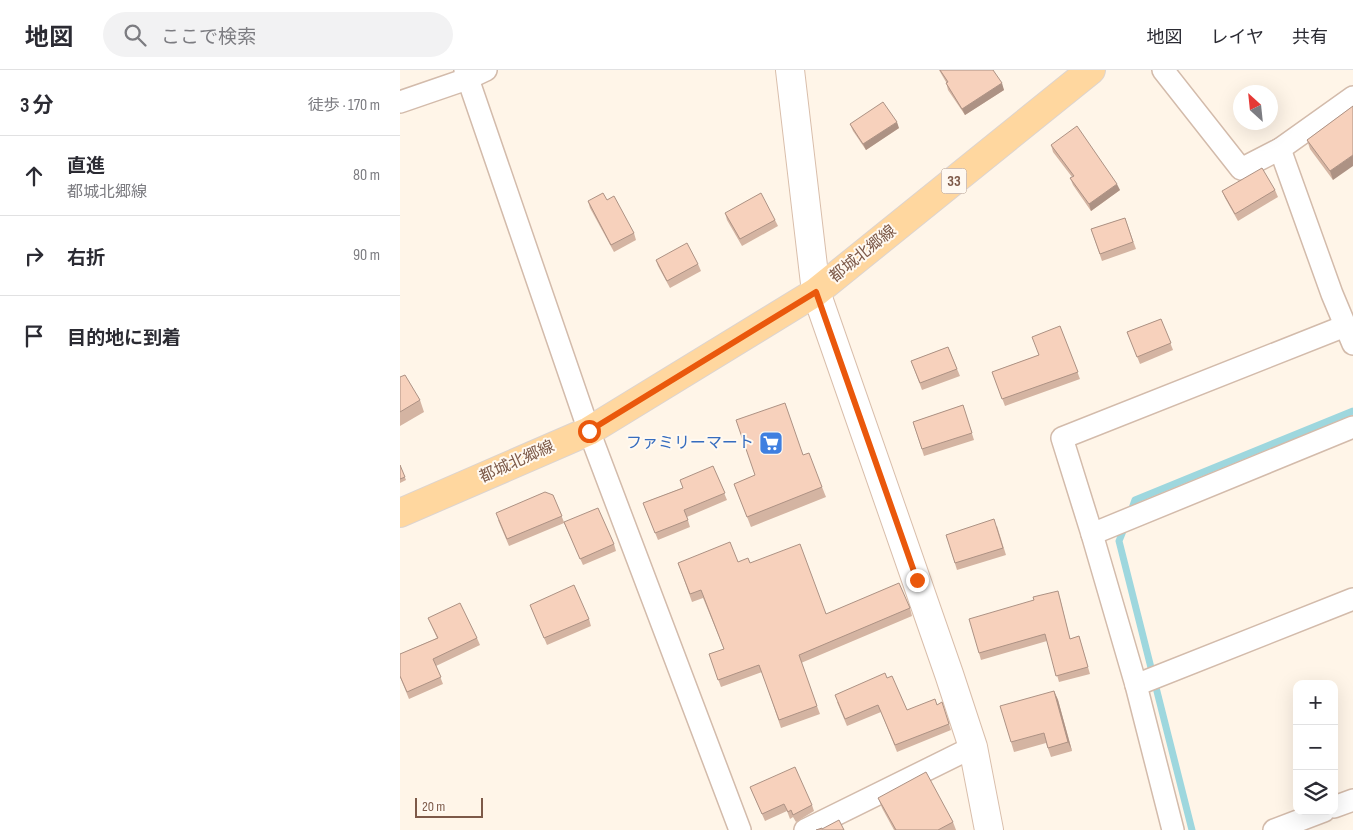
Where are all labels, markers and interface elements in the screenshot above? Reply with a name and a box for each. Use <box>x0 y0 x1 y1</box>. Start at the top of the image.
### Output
search box <box>103 12 453 57</box>
icon: search <box>121 21 149 49</box>
text: 地図 <box>25 23 73 52</box>
text: ここで検索 <box>161 26 256 49</box>
text: 地図 <box>1147 27 1183 48</box>
text: レイヤ <box>1211 27 1264 48</box>
text: 共有 <box>1292 27 1328 48</box>
north arrow <box>1233 85 1278 130</box>
text: 3 分 <box>20 93 54 118</box>
text: 徒歩 · 170 m <box>308 96 380 115</box>
text: 直進 <box>67 155 105 178</box>
icon: ahead <box>20 162 48 190</box>
text: 80 m <box>353 166 380 185</box>
road number: 33 <box>942 168 966 194</box>
text: 都城北郷線 <box>67 183 147 202</box>
street label: 都城北郷線 <box>826 221 900 287</box>
icon: right <box>20 242 48 270</box>
text: 90 m <box>353 246 380 265</box>
text: 右折 <box>67 247 105 270</box>
icon: arrive <box>20 322 48 350</box>
text: 目的地に到着 <box>67 327 181 350</box>
route start <box>578 420 601 443</box>
supermarket icon: ファミリーマート <box>758 430 784 456</box>
place label: ファミリーマート <box>626 434 754 453</box>
street label: 都城北郷線 <box>477 437 557 487</box>
route end <box>906 569 929 592</box>
map controls <box>1293 680 1338 815</box>
button: + <box>1293 680 1338 725</box>
button: − <box>1293 725 1338 770</box>
button: layers <box>1293 770 1338 815</box>
scale bar <box>415 795 482 818</box>
text: 20 m <box>422 798 445 815</box>

